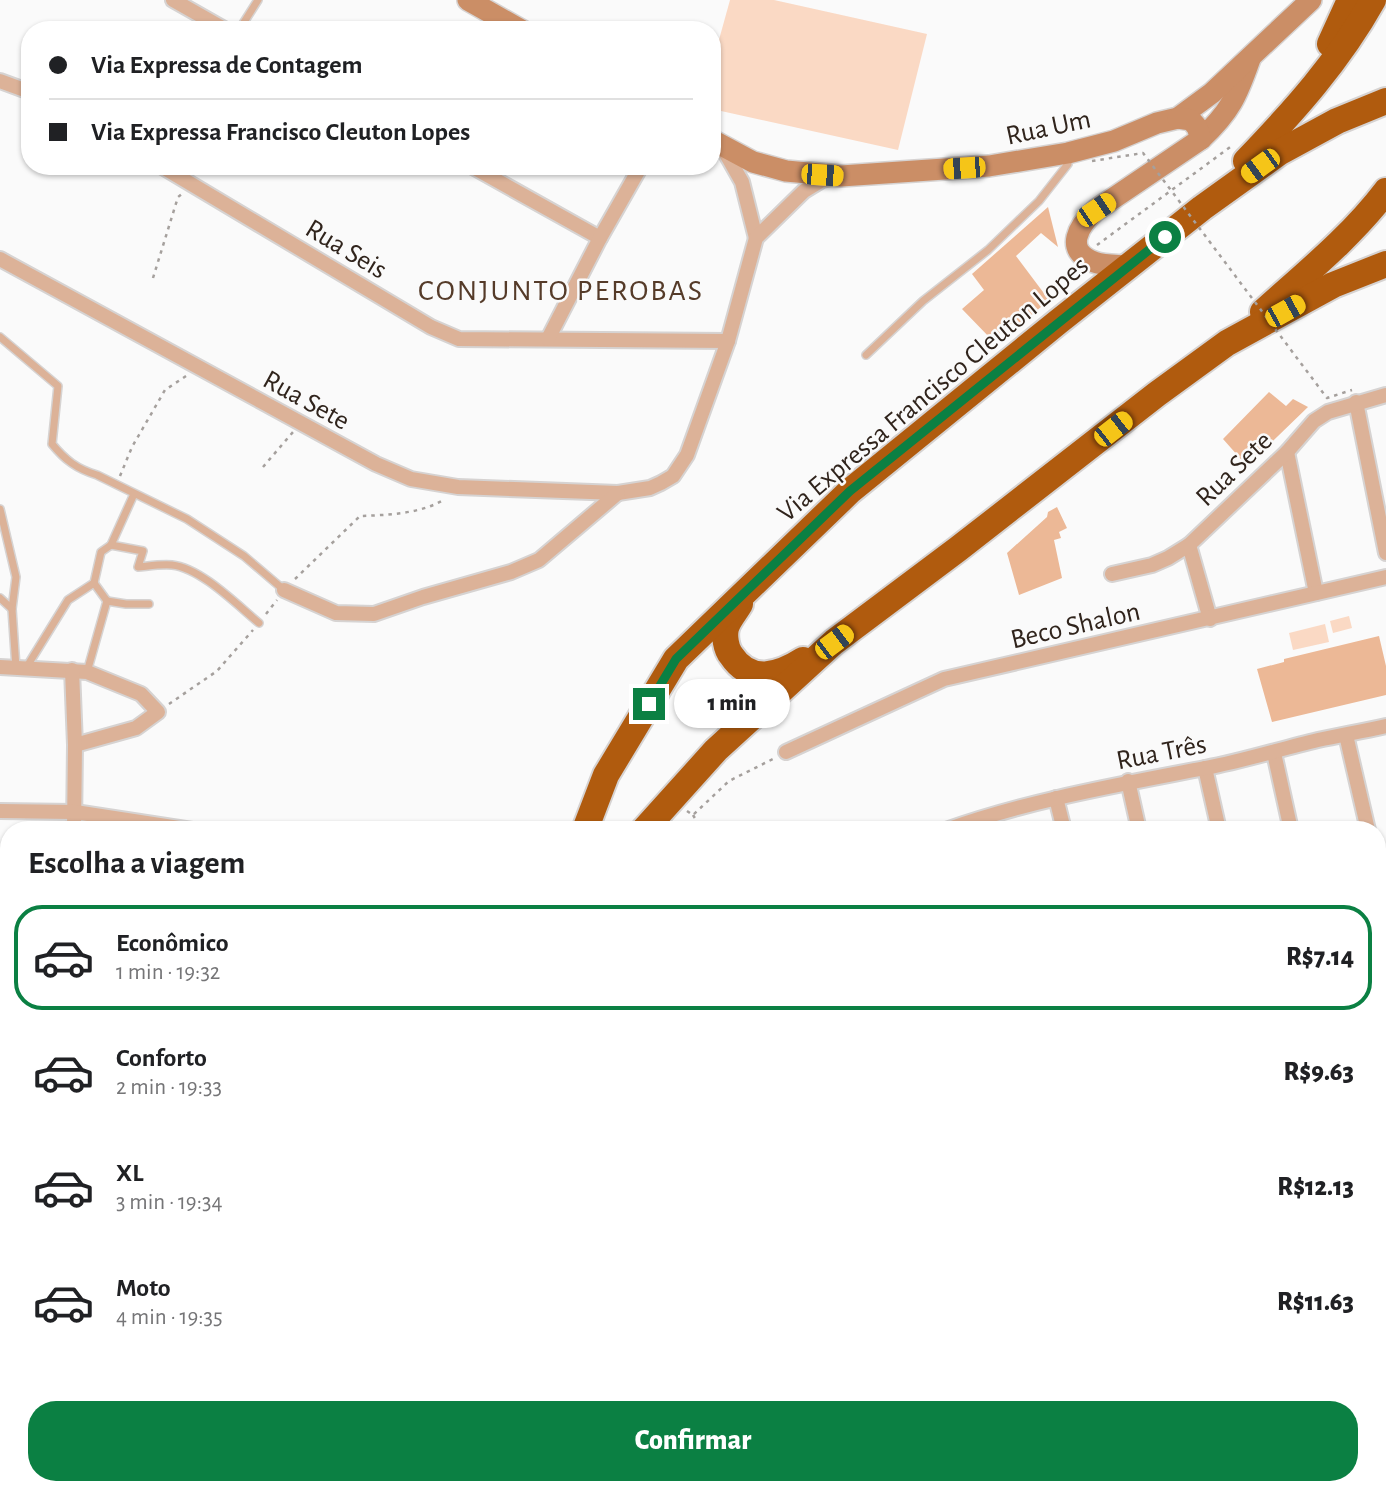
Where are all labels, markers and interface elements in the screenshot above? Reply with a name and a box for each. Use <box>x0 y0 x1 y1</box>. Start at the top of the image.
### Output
text: Via Expressa de Contagem <box>91 52 363 78</box>
street label: Rua Um <box>1003 105 1093 151</box>
text: Via Expressa Francisco Cleuton Lopes <box>91 119 470 145</box>
car <box>1237 145 1284 187</box>
car <box>943 156 986 180</box>
car <box>801 163 844 187</box>
car <box>1073 190 1120 230</box>
street label: Rua Seis <box>300 215 392 285</box>
route start <box>1149 221 1181 253</box>
street label: Via Expressa Francisco Cleuton Lopes <box>772 251 1094 528</box>
district label: CONJUNTO PEROBAS <box>418 276 704 306</box>
car <box>1262 292 1309 330</box>
street label: Rua Sete <box>258 366 354 436</box>
car <box>1090 408 1137 450</box>
street label: Rua Sete <box>1191 427 1278 512</box>
street label: Beco Shalon <box>1008 597 1143 654</box>
car <box>811 621 858 663</box>
callout: 1 min <box>674 680 789 728</box>
route end <box>633 688 665 720</box>
text: 1 min <box>708 692 756 715</box>
street label: Rua Três <box>1114 731 1209 775</box>
text: Escolha a viagem <box>28 847 245 879</box>
icon: car <box>32 926 95 989</box>
text: Econômico <box>116 930 229 956</box>
text: R$7.14 <box>1286 944 1354 970</box>
text: 1 min · 19:32 <box>116 961 220 984</box>
icon: car <box>32 1041 95 1104</box>
text: Conforto <box>116 1045 207 1071</box>
text: R$9.63 <box>1284 1059 1354 1085</box>
text: 2 min · 19:33 <box>116 1076 222 1099</box>
icon: car <box>32 1156 95 1219</box>
text: XL <box>116 1160 143 1186</box>
text: R$12.13 <box>1277 1174 1354 1200</box>
text: 3 min · 19:34 <box>116 1191 223 1214</box>
icon: car <box>32 1271 95 1334</box>
text: Moto <box>116 1275 171 1301</box>
text: R$11.63 <box>1277 1289 1354 1315</box>
text: 4 min · 19:35 <box>116 1306 223 1329</box>
button: Confirmar <box>28 1401 1358 1481</box>

